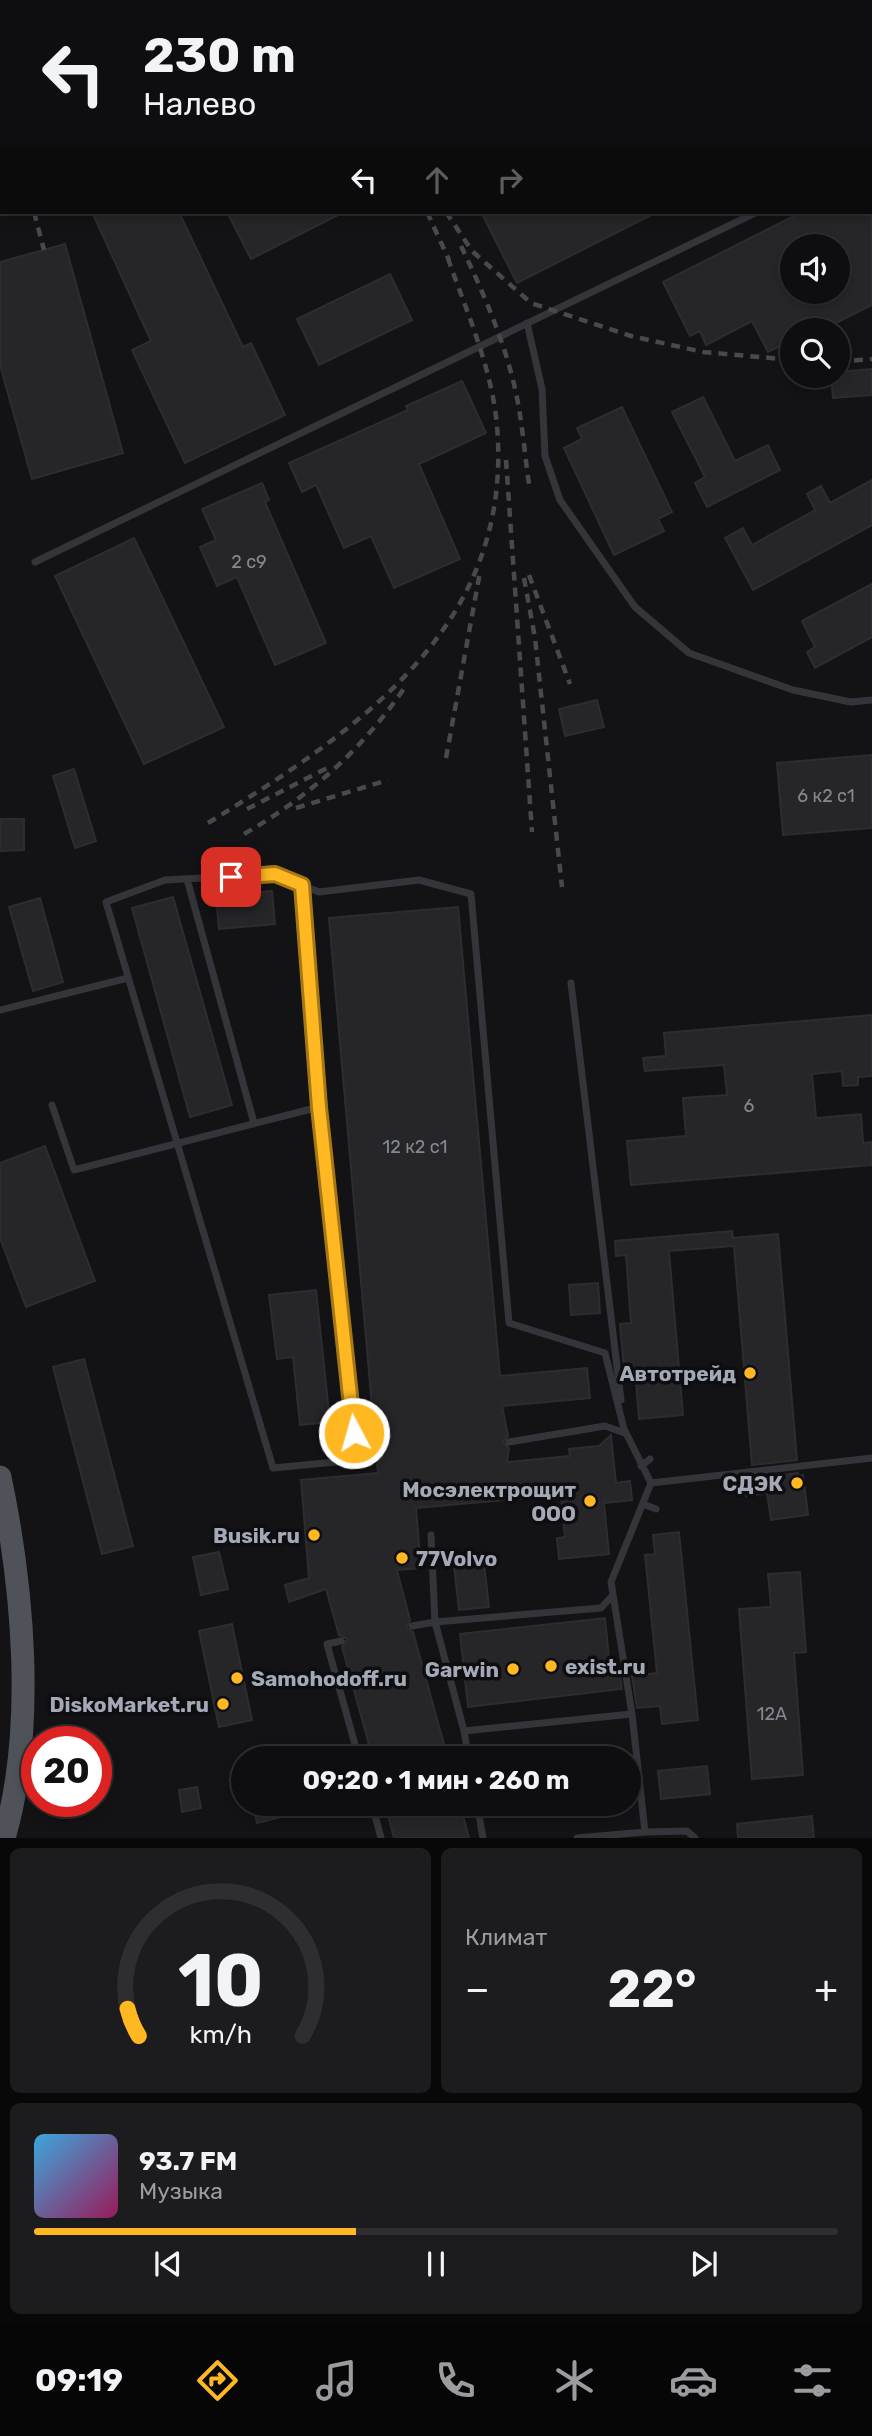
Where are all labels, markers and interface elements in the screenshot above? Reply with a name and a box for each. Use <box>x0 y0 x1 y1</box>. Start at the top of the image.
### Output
text: 230 m <box>143 26 296 84</box>
icon: left <box>28 28 119 119</box>
text: Налево <box>143 85 256 123</box>
icon: left <box>345 161 383 199</box>
icon: ahead <box>418 161 456 199</box>
icon: right <box>491 161 529 199</box>
map controls <box>780 234 850 388</box>
button: sound <box>780 234 850 304</box>
button: search <box>780 318 850 388</box>
house number: 2 с9 <box>231 551 267 573</box>
house number: 6 к2 с1 <box>797 785 855 807</box>
pin <box>201 847 261 907</box>
icon: arrive <box>212 858 250 896</box>
house number: 6 <box>744 1095 755 1117</box>
house number: 12 к2 с1 <box>383 1136 447 1158</box>
place label: Автотрейд <box>619 1361 736 1386</box>
marker: Автотрейд <box>742 1365 758 1381</box>
position arrow <box>317 1396 391 1470</box>
place label: СДЭК <box>723 1471 783 1496</box>
marker: СДЭК <box>789 1475 805 1491</box>
place label: Мосэлектрощит ООО <box>402 1477 576 1526</box>
marker: Мосэлектрощит ООО <box>582 1493 598 1509</box>
place label: Busik.ru <box>213 1523 300 1548</box>
marker: Busik.ru <box>306 1527 322 1543</box>
place label: 77Volvo <box>416 1546 497 1571</box>
marker: 77Volvo <box>394 1550 410 1566</box>
place label: exist.ru <box>565 1654 646 1679</box>
place label: Garwin <box>425 1657 499 1682</box>
marker: exist.ru <box>543 1658 559 1674</box>
marker: Garwin <box>505 1661 521 1677</box>
place label: Samohodoff.ru <box>251 1666 407 1691</box>
marker: Samohodoff.ru <box>229 1670 245 1686</box>
place label: DiskoMarket.ru <box>49 1692 209 1717</box>
marker: DiskoMarket.ru <box>215 1696 231 1712</box>
house number: 12А <box>757 1703 787 1725</box>
speed limit sign: 20 <box>21 1726 112 1817</box>
text: 09:20 · 1 мин · 260 m <box>302 1765 570 1796</box>
text: Климат <box>465 1923 547 1951</box>
text: 10 <box>178 1939 263 2025</box>
text: 22° <box>608 1958 697 2020</box>
text: − <box>465 1966 490 2012</box>
text: + <box>814 1966 838 2012</box>
text: km/h <box>189 2020 252 2049</box>
text: 93.7 FM <box>139 2146 237 2177</box>
text: Музыка <box>139 2177 223 2205</box>
icon: previous <box>149 2245 187 2283</box>
icon: pause <box>417 2245 455 2283</box>
icon: next <box>685 2245 723 2283</box>
icon: directions <box>193 2356 242 2405</box>
icon: music <box>312 2356 361 2405</box>
icon: phone <box>431 2356 480 2405</box>
icon: climate <box>550 2356 599 2405</box>
icon: car <box>669 2356 718 2405</box>
icon: filters <box>788 2356 837 2405</box>
text: 09:19 <box>35 2361 123 2399</box>

